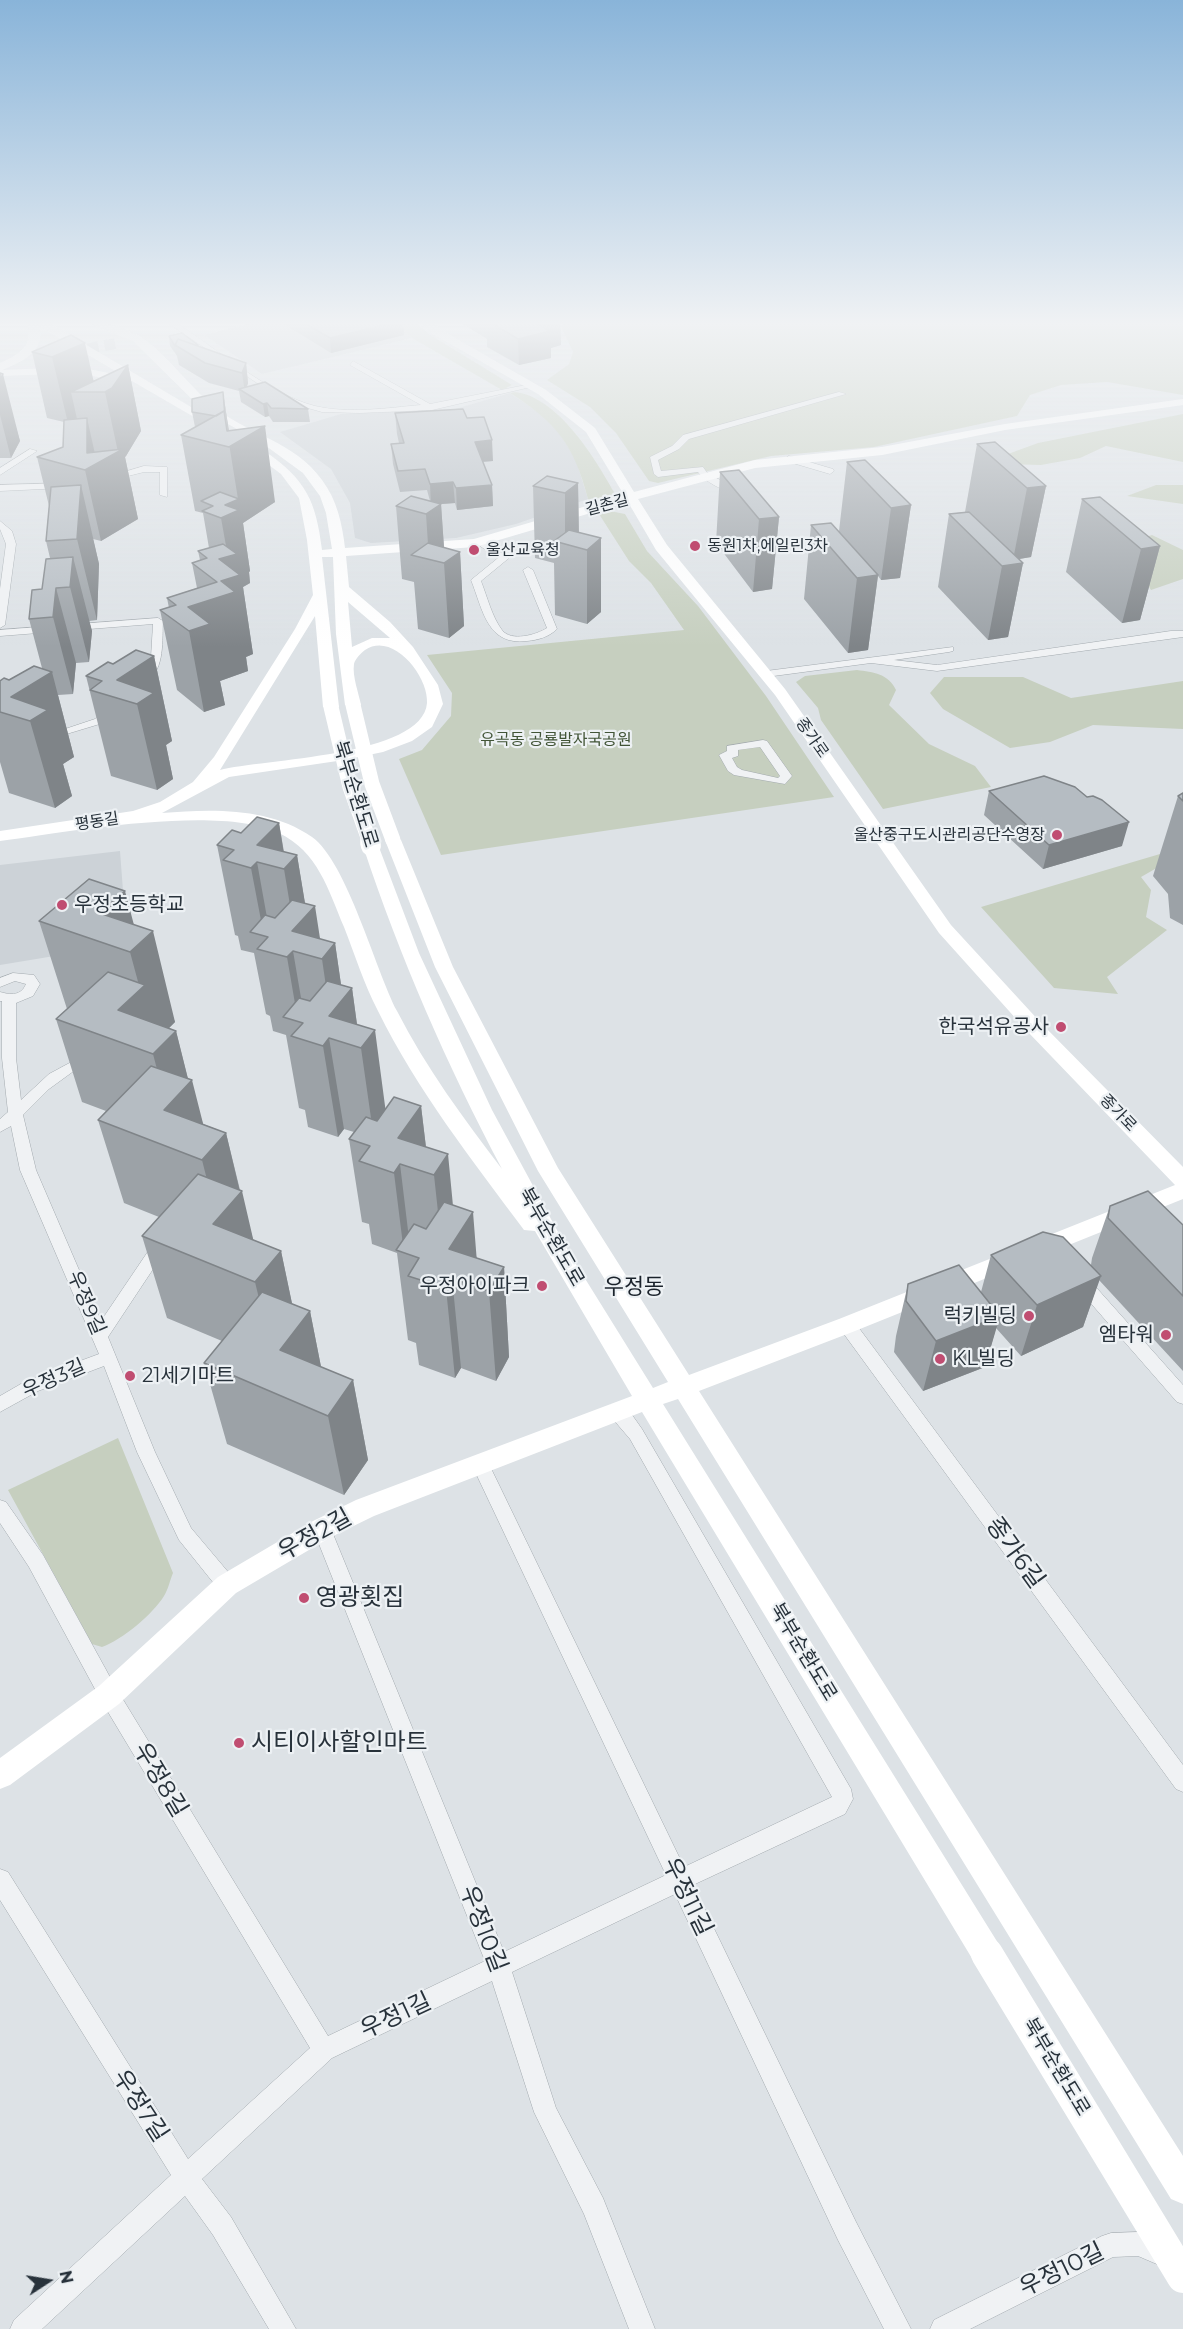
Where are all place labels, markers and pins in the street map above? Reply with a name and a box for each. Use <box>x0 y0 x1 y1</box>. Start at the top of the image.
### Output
place label: 동원1차,에일린3차 <box>707 536 828 556</box>
marker: 동원1차,에일린3차 <box>688 539 702 553</box>
place label: 울산교육청 <box>486 540 560 560</box>
marker: 울산교육청 <box>467 543 481 557</box>
place label: 울산중구도시관리공단수영장 <box>854 825 1045 845</box>
marker: 울산중구도시관리공단수영장 <box>1050 828 1064 842</box>
place label: 우정초등학교 <box>74 893 184 917</box>
marker: 우정초등학교 <box>55 898 69 912</box>
place label: 한국석유공사 <box>939 1015 1049 1039</box>
marker: 한국석유공사 <box>1054 1020 1068 1034</box>
place label: 우정아이파크 <box>420 1274 530 1298</box>
marker: 우정아이파크 <box>535 1279 549 1293</box>
place label: 럭키빌딩 <box>943 1304 1017 1328</box>
marker: 럭키빌딩 <box>1022 1309 1036 1323</box>
place label: 엠타워 <box>1099 1323 1154 1347</box>
marker: 엠타워 <box>1159 1328 1173 1342</box>
place label: KL빌딩 <box>952 1347 1015 1371</box>
marker: KL빌딩 <box>933 1352 947 1366</box>
place label: 21세기마트 <box>142 1364 234 1388</box>
marker: 21세기마트 <box>123 1369 137 1383</box>
place label: 영광횟집 <box>316 1584 404 1612</box>
marker: 영광횟집 <box>297 1591 311 1605</box>
place label: 시티이사할인마트 <box>251 1729 428 1757</box>
marker: 시티이사할인마트 <box>232 1736 246 1750</box>

